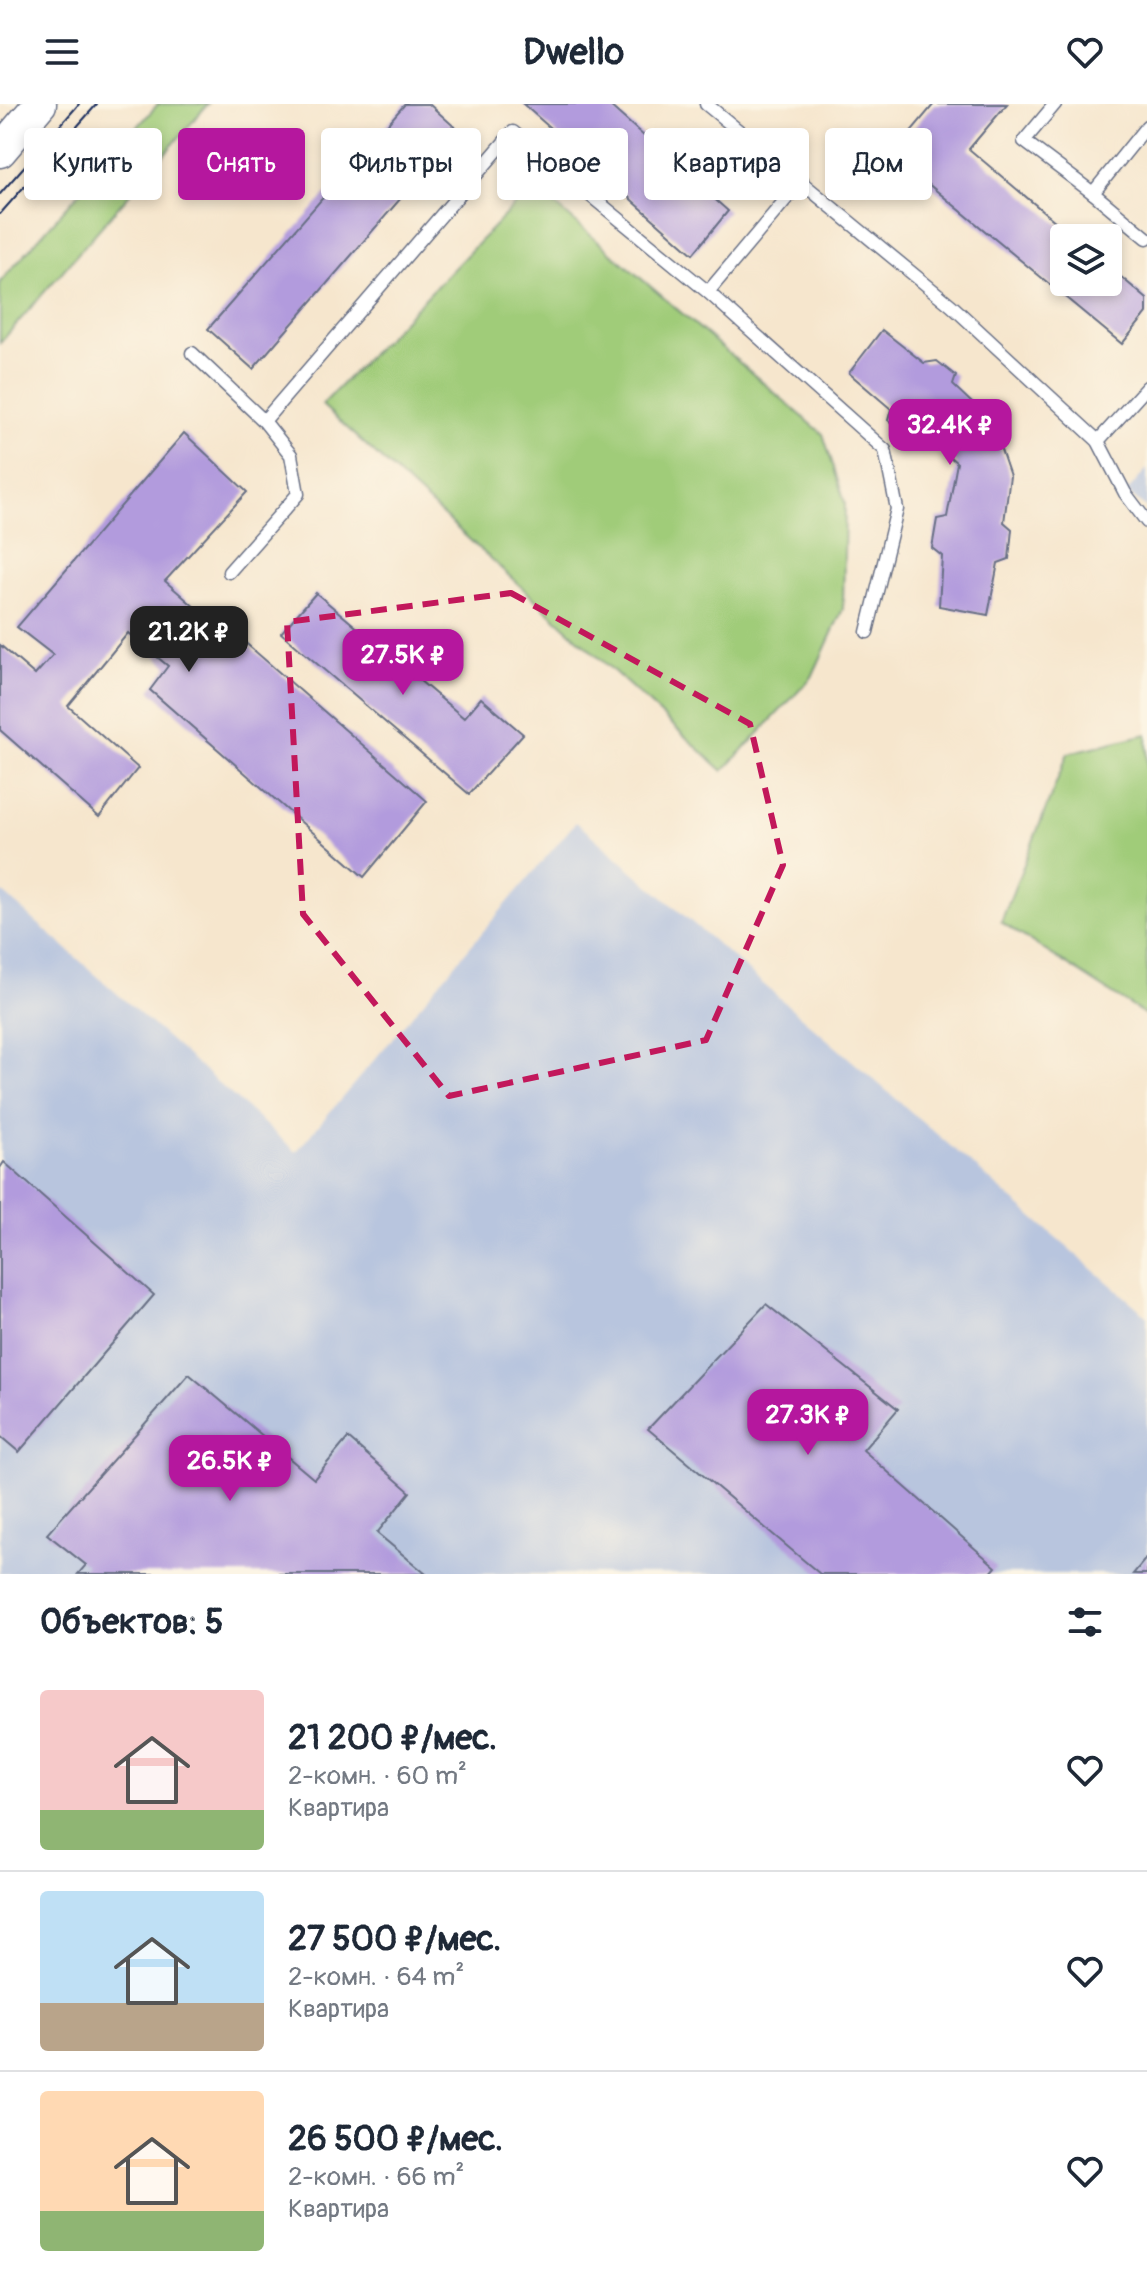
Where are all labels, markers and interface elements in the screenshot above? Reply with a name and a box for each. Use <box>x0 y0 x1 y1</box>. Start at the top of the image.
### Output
icon: menu <box>40 30 84 74</box>
text: Dwello <box>523 30 624 75</box>
icon: heart <box>1063 30 1107 74</box>
chip: Купить <box>24 128 162 200</box>
chip: Снять <box>178 128 305 200</box>
chip: Фильтры <box>321 128 481 200</box>
chip: Новое <box>497 128 628 200</box>
chip: Квартира <box>644 128 809 200</box>
chip: Дом <box>825 128 932 200</box>
map controls <box>1050 224 1122 296</box>
button: layers <box>1050 224 1122 296</box>
pin: 32.4K ₽ <box>876 399 1024 467</box>
text: 32.4K ₽ <box>907 409 993 441</box>
pin: 21.2K ₽ <box>115 606 263 674</box>
text: 21.2K ₽ <box>148 616 230 648</box>
pin: 27.5K ₽ <box>329 629 477 697</box>
text: 27.5K ₽ <box>361 639 446 671</box>
pin: 27.3K ₽ <box>734 1389 882 1457</box>
text: 27.3K ₽ <box>765 1399 851 1431</box>
pin: 26.5K ₽ <box>156 1435 304 1503</box>
text: 26.5K ₽ <box>187 1445 273 1477</box>
icon: filters <box>1063 1600 1107 1644</box>
text: Объектов: 5 <box>40 1601 223 1644</box>
text: 21 200 ₽/мес. <box>288 1717 497 1760</box>
icon: home <box>104 1722 200 1818</box>
icon: heart <box>1063 1748 1107 1792</box>
text: 2-комн. · 60 m² <box>288 1760 467 1792</box>
text: Квартира <box>288 1792 389 1824</box>
text: 27 500 ₽/мес. <box>288 1918 501 1961</box>
icon: home <box>104 1923 200 2019</box>
icon: heart <box>1063 1949 1107 1993</box>
text: 2-комн. · 64 m² <box>288 1961 464 1993</box>
text: Квартира <box>288 1993 389 2025</box>
text: 26 500 ₽/мес. <box>288 2118 503 2161</box>
icon: home <box>104 2123 200 2219</box>
icon: heart <box>1063 2149 1107 2193</box>
text: 2-комн. · 66 m² <box>288 2161 464 2193</box>
text: Квартира <box>288 2193 389 2225</box>

